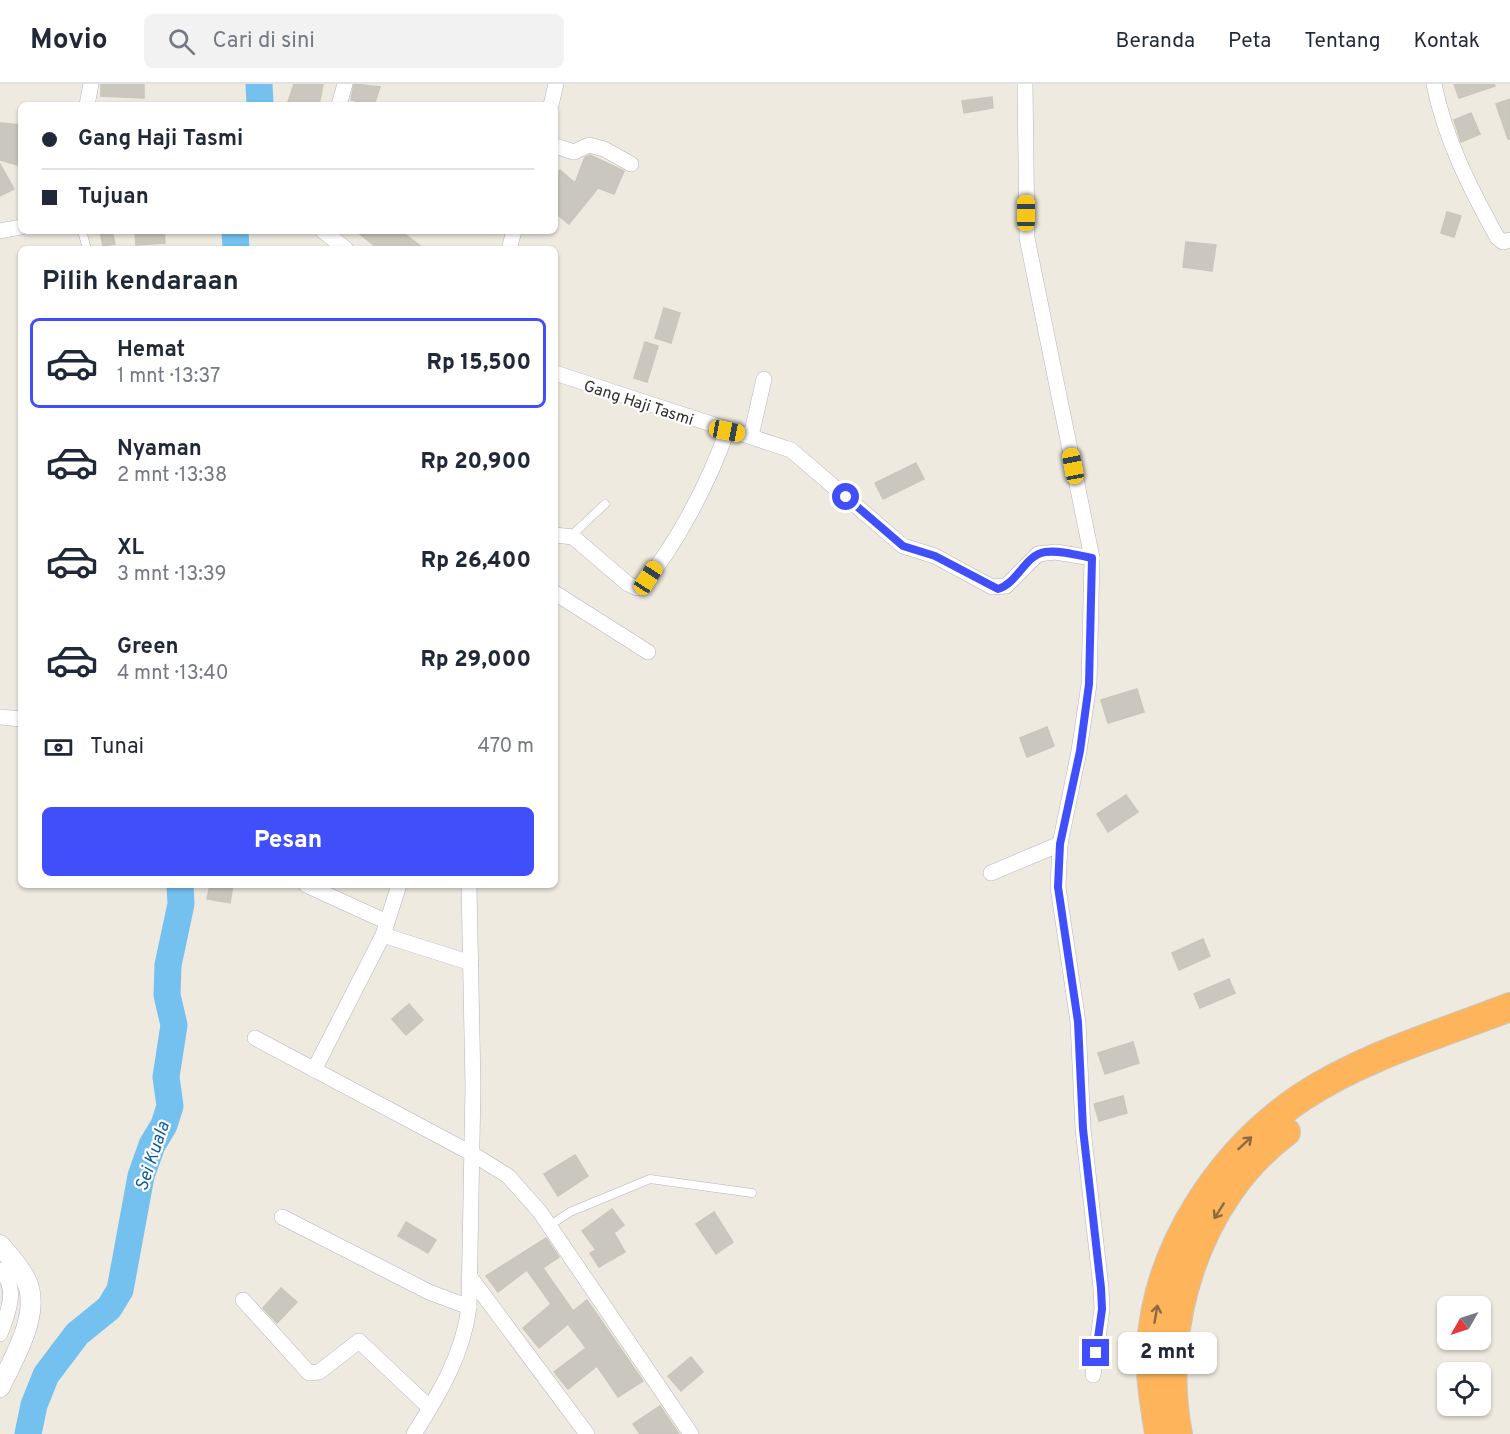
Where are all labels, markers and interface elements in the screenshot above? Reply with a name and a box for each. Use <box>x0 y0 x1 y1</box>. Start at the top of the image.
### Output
search box <box>144 14 564 68</box>
text: Movio <box>30 23 108 59</box>
icon: search <box>165 25 198 58</box>
text: Cari di sini <box>213 28 315 55</box>
text: Beranda <box>1116 28 1195 55</box>
text: Peta <box>1228 28 1271 55</box>
text: Tentang <box>1304 28 1381 55</box>
text: Kontak <box>1414 28 1480 55</box>
text: Gang Haji Tasmi <box>78 126 243 153</box>
text: Tujuan <box>78 184 149 211</box>
car <box>1017 195 1035 231</box>
text: Pilih kendaraan <box>42 265 239 299</box>
icon: car <box>45 336 99 390</box>
text: Hemat <box>117 337 185 364</box>
text: Rp 15,500 <box>427 350 531 377</box>
text: 1 mnt · 13:37 <box>117 364 221 390</box>
street label: Gang Haji Tasmi <box>581 377 696 431</box>
car <box>708 419 746 443</box>
icon: car <box>45 435 99 489</box>
text: Nyaman <box>117 436 202 463</box>
car <box>1061 447 1085 485</box>
text: Rp 20,900 <box>420 449 531 476</box>
text: 2 mnt · 13:38 <box>117 463 227 489</box>
route start <box>832 483 859 510</box>
icon: car <box>45 534 99 588</box>
text: XL <box>117 535 144 562</box>
text: Rp 26,400 <box>421 548 531 575</box>
car <box>631 558 665 598</box>
text: 3 mnt · 13:39 <box>117 562 226 588</box>
icon: car <box>45 633 99 687</box>
text: Green <box>117 634 179 661</box>
text: Rp 29,000 <box>420 647 531 674</box>
text: 4 mnt · 13:40 <box>117 661 229 687</box>
icon: cash <box>42 731 75 764</box>
text: Tunai <box>90 734 144 761</box>
text: 470 m <box>477 734 534 760</box>
button: Pesan <box>42 807 534 876</box>
water label: Sei Kuala <box>131 1118 176 1194</box>
one-way arrow <box>1238 1136 1253 1151</box>
one-way arrow <box>1212 1202 1224 1219</box>
north arrow <box>1437 1296 1491 1350</box>
map controls <box>1437 1296 1491 1416</box>
one-way arrow <box>1151 1304 1162 1324</box>
callout: 2 mnt <box>1117 1332 1216 1374</box>
route end <box>1082 1339 1109 1366</box>
text: 2 mnt <box>1140 1340 1195 1366</box>
button: locate <box>1437 1362 1491 1416</box>

